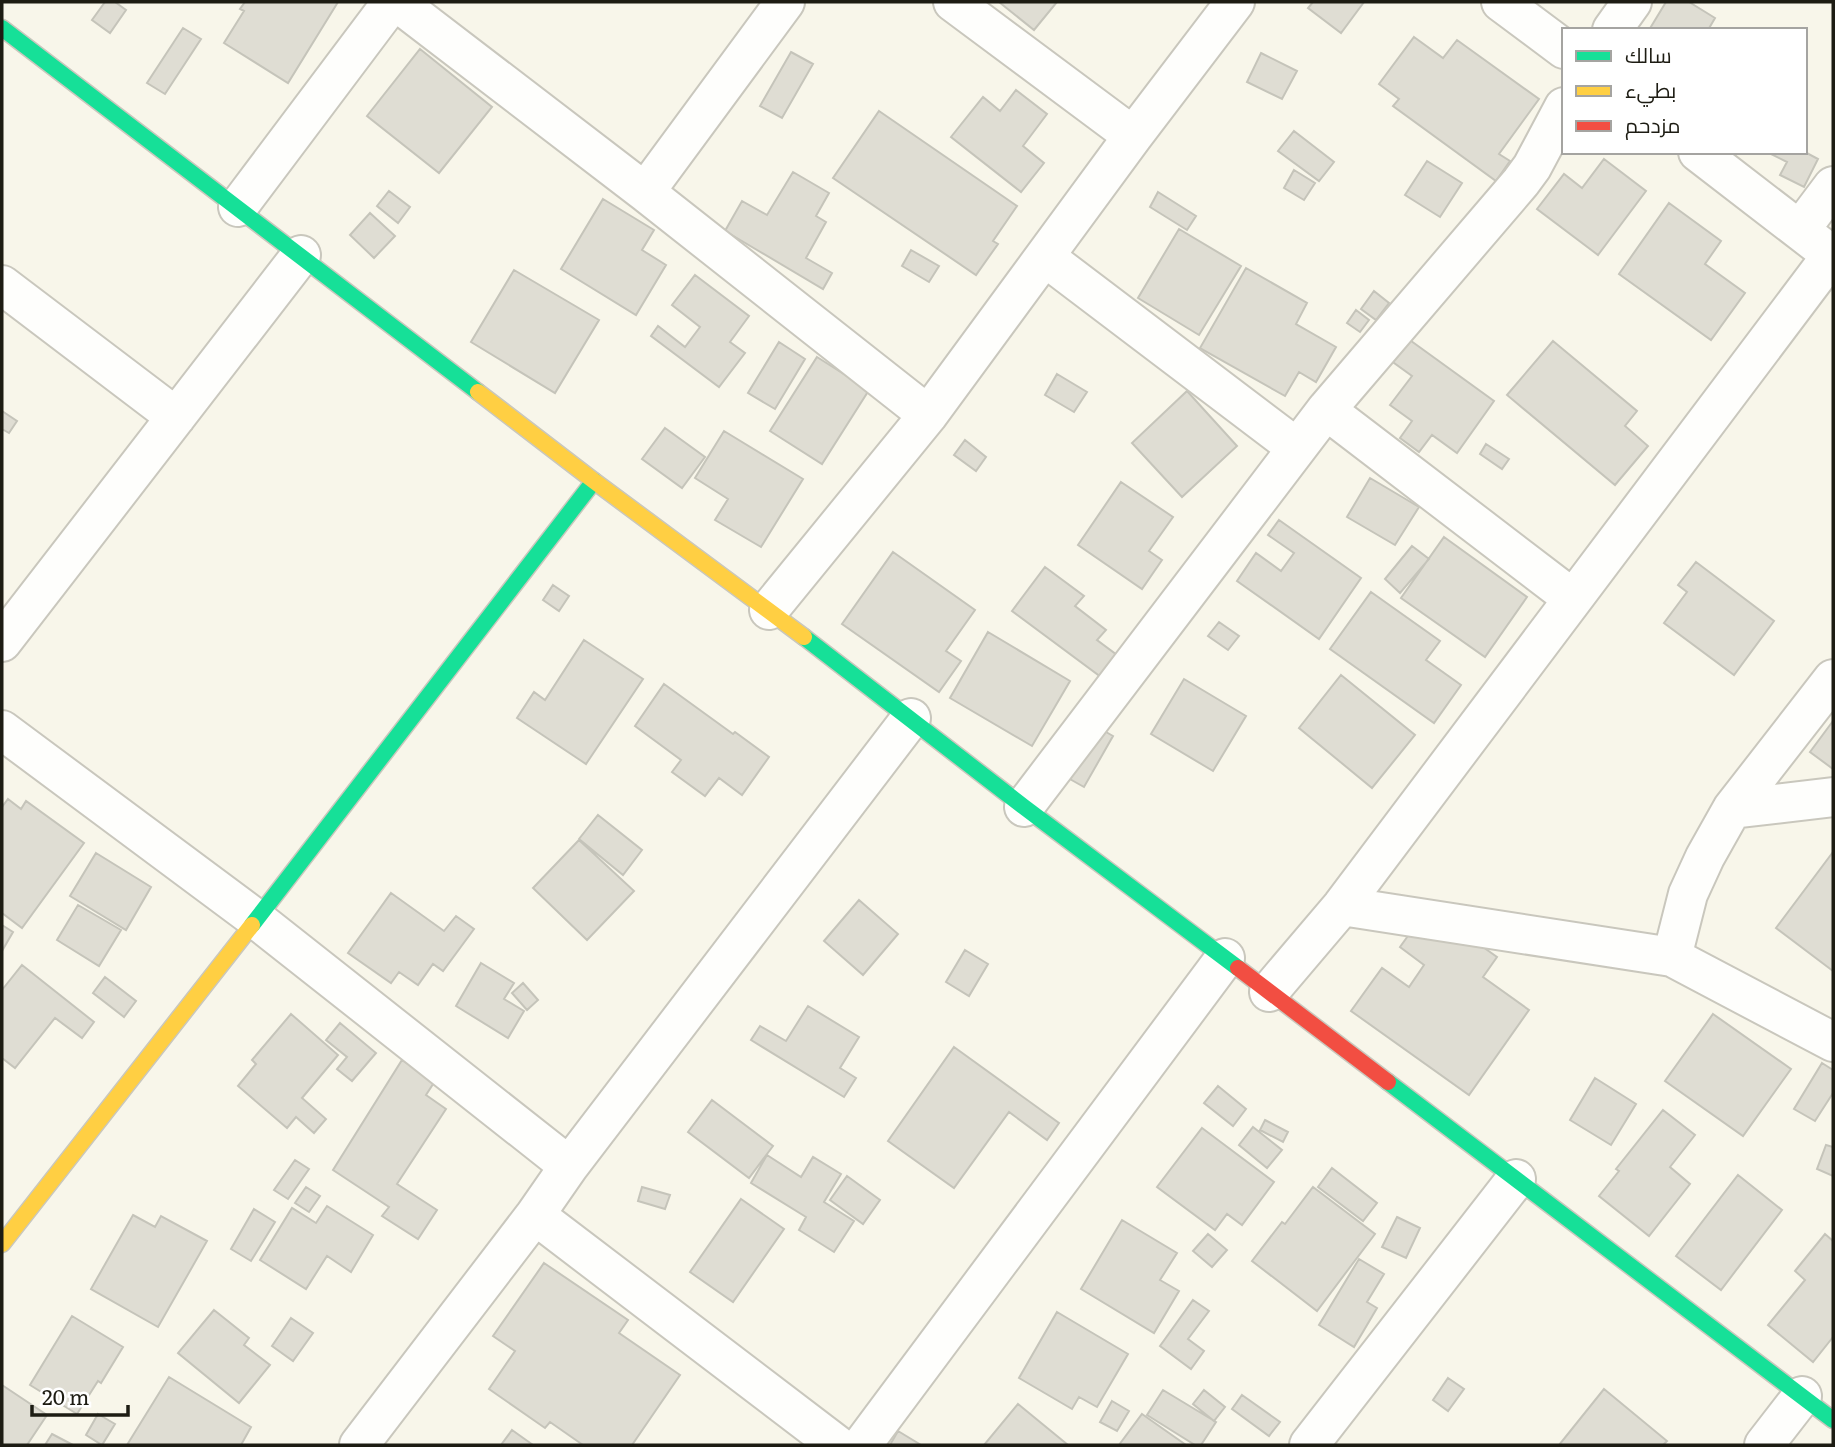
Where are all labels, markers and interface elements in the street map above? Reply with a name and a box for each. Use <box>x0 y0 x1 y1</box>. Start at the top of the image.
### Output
legend <box>1562 28 1807 154</box>
text: سالك <box>1625 38 1672 69</box>
text: بطيء <box>1625 73 1676 107</box>
text: مزدحم <box>1625 108 1680 140</box>
scale bar <box>32 1374 128 1418</box>
text: 20 m <box>42 1380 89 1411</box>

